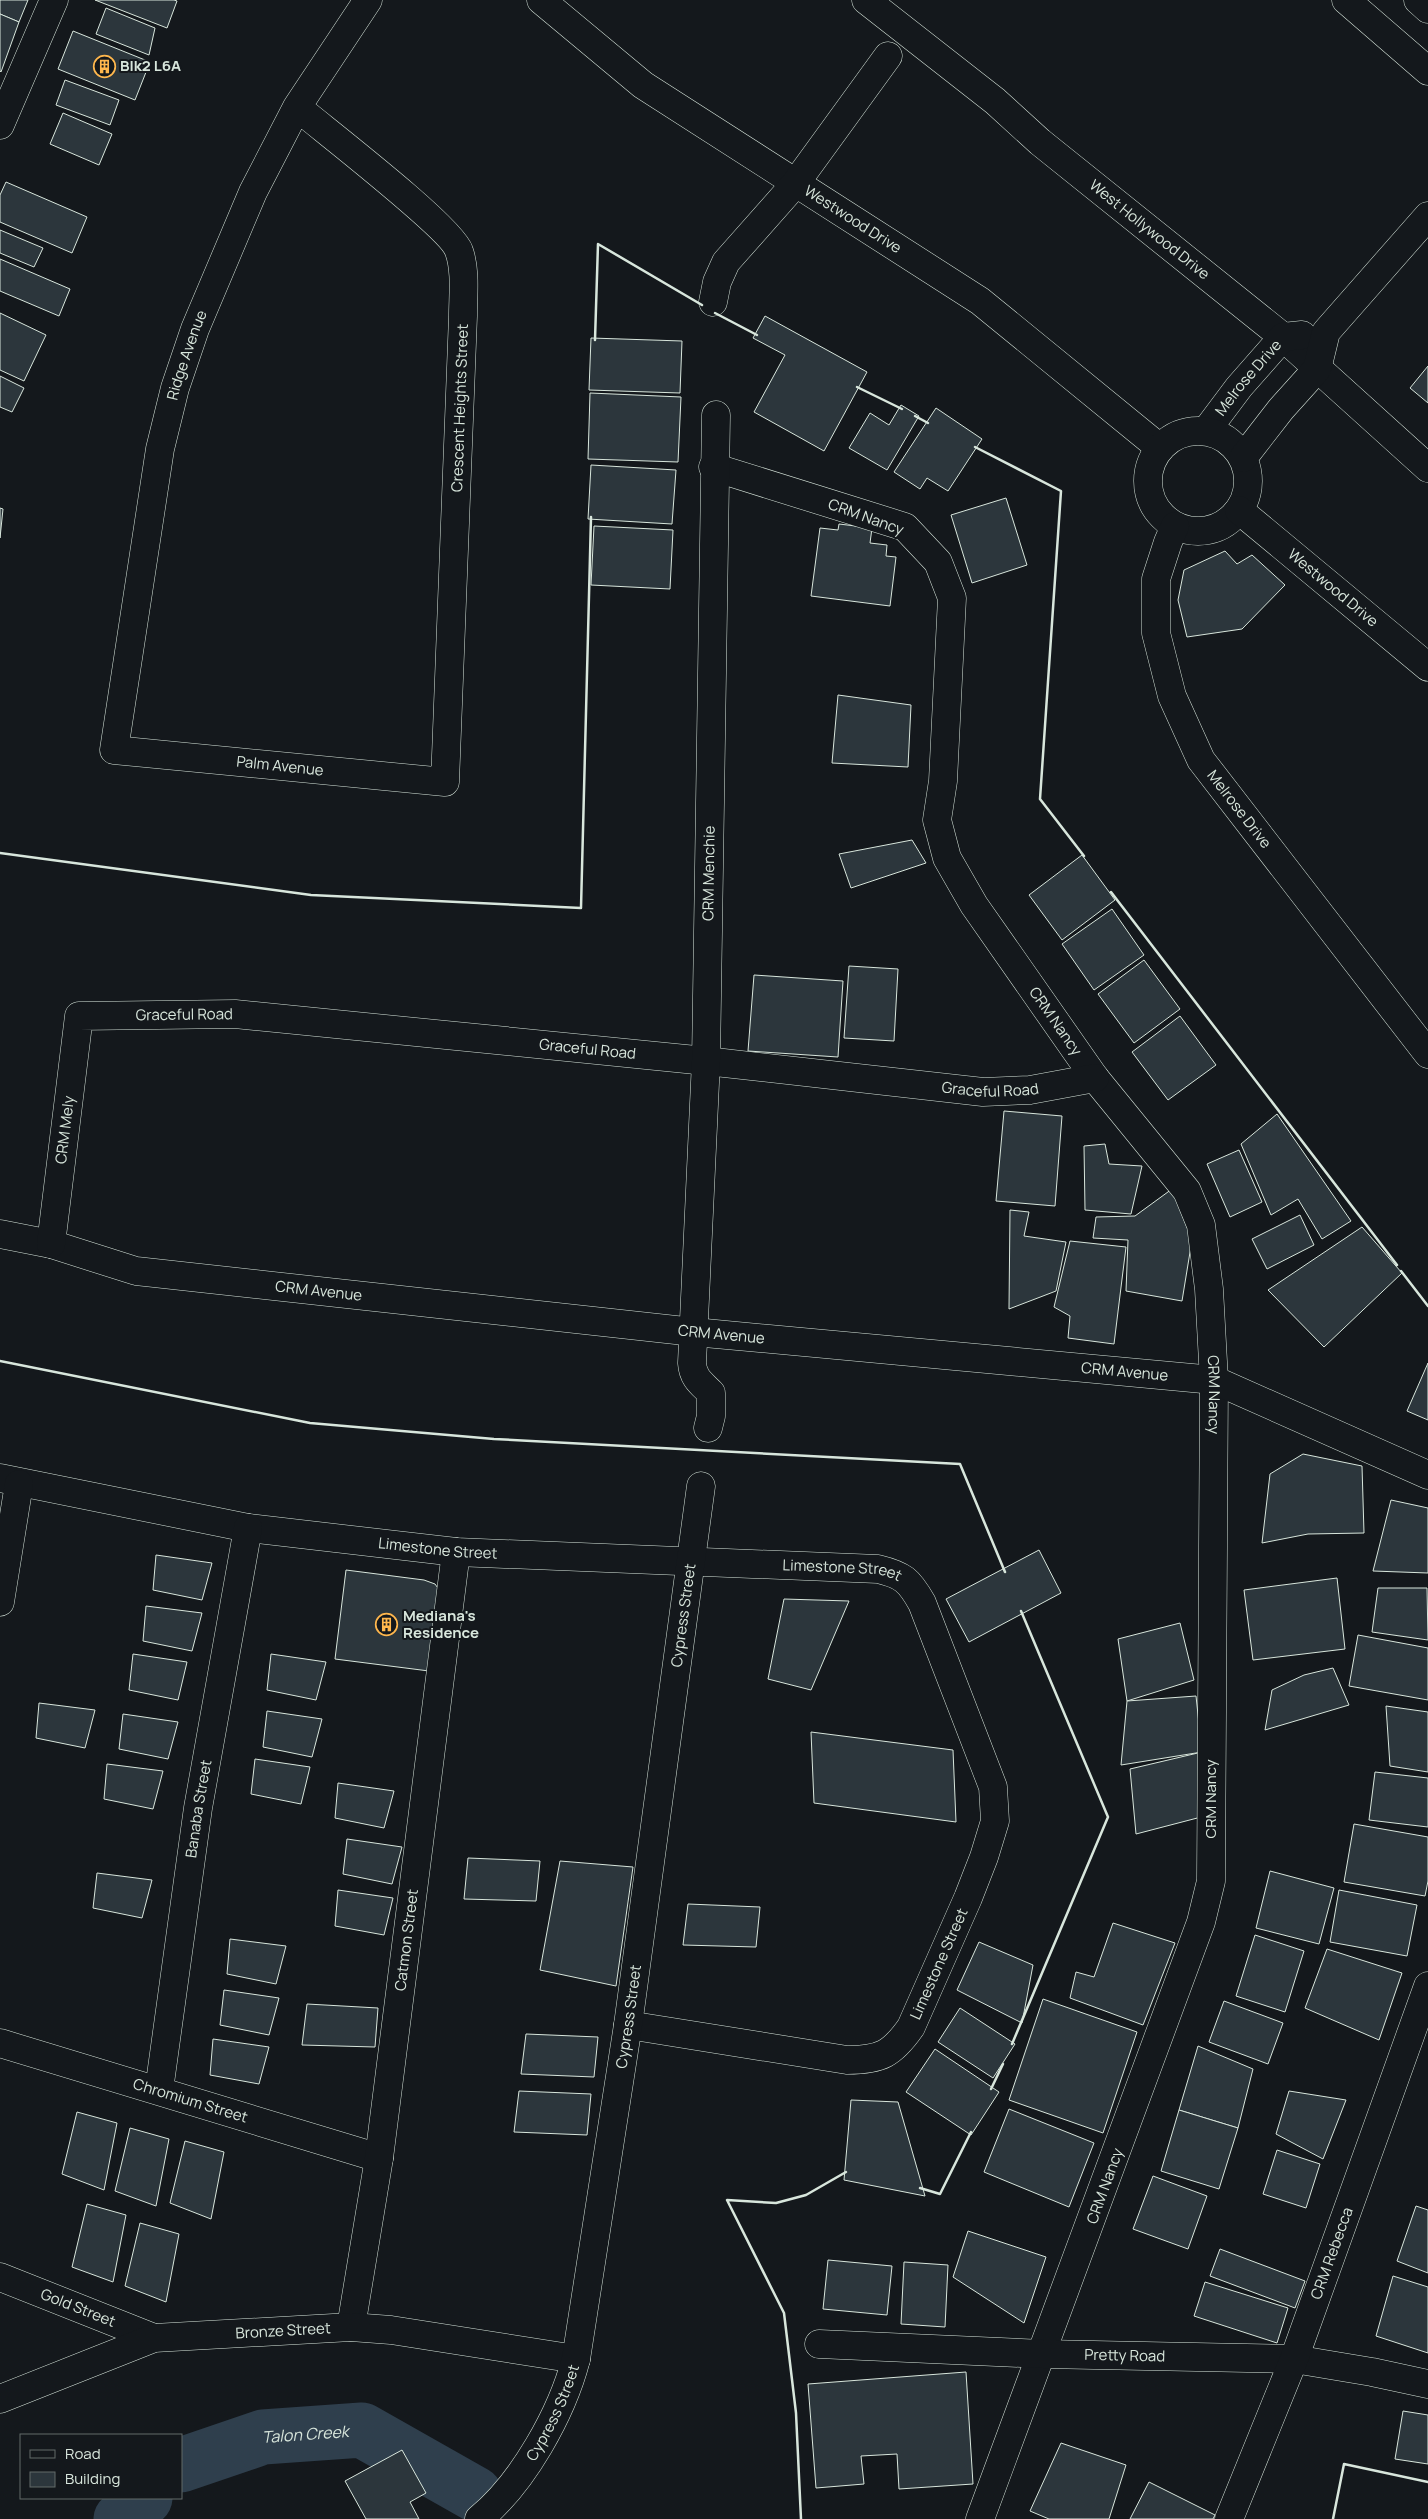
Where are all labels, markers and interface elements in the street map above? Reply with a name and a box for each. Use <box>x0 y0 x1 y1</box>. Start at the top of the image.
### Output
building icon: Blk2 L6A <box>92 54 116 78</box>
place label: Blk2 L6A <box>120 55 181 76</box>
street label: West Hollywood Drive <box>1085 175 1215 284</box>
street label: Westwood Drive <box>800 180 906 258</box>
street label: Ridge Avenue <box>161 307 212 402</box>
street label: Crescent Heights Street <box>446 323 473 493</box>
street label: Melrose Drive <box>1210 335 1286 420</box>
street label: CRM Nancy <box>825 493 907 540</box>
street label: Westwood Drive <box>1283 544 1383 632</box>
street label: Palm Avenue <box>235 750 325 781</box>
street label: Melrose Drive <box>1203 766 1277 853</box>
street label: CRM Menchie <box>697 825 720 921</box>
street label: CRM Nancy <box>1024 983 1087 1060</box>
street label: Graceful Road <box>136 1003 233 1025</box>
street label: Graceful Road <box>538 1033 637 1064</box>
street label: Graceful Road <box>941 1076 1040 1102</box>
street label: CRM Mely <box>50 1094 79 1165</box>
street label: CRM Avenue <box>274 1275 364 1306</box>
street label: CRM Avenue <box>677 1319 766 1349</box>
street label: CRM Nancy <box>1203 1355 1225 1434</box>
street label: CRM Avenue <box>1080 1357 1169 1386</box>
street label: Limestone Street <box>377 1532 498 1564</box>
street label: Limestone Street <box>782 1554 906 1586</box>
street label: Cypress Street <box>666 1562 700 1668</box>
place label: Mediana's Residence <box>403 1605 479 1643</box>
building icon: Mediana's Residence <box>375 1613 399 1637</box>
street label: Banaba Street <box>180 1758 216 1859</box>
street label: CRM Nancy <box>1200 1759 1221 1839</box>
street label: Catmon Street <box>389 1888 423 1992</box>
street label: Limestone Street <box>905 1905 972 2023</box>
street label: Cypress Street <box>610 1964 646 2070</box>
street label: Chromium Street <box>131 2073 250 2128</box>
street label: CRM Nancy <box>1081 2145 1128 2227</box>
street label: CRM Rebecca <box>1305 2204 1358 2302</box>
street label: Gold Street <box>38 2283 119 2332</box>
street label: Bronze Street <box>235 2317 331 2343</box>
street label: Pretty Road <box>1084 2344 1165 2366</box>
street label: Cypress Street <box>521 2362 584 2465</box>
water label: Talon Creek <box>261 2420 351 2448</box>
legend <box>20 2434 182 2499</box>
text: Road <box>65 2443 101 2464</box>
text: Building <box>65 2468 120 2489</box>

